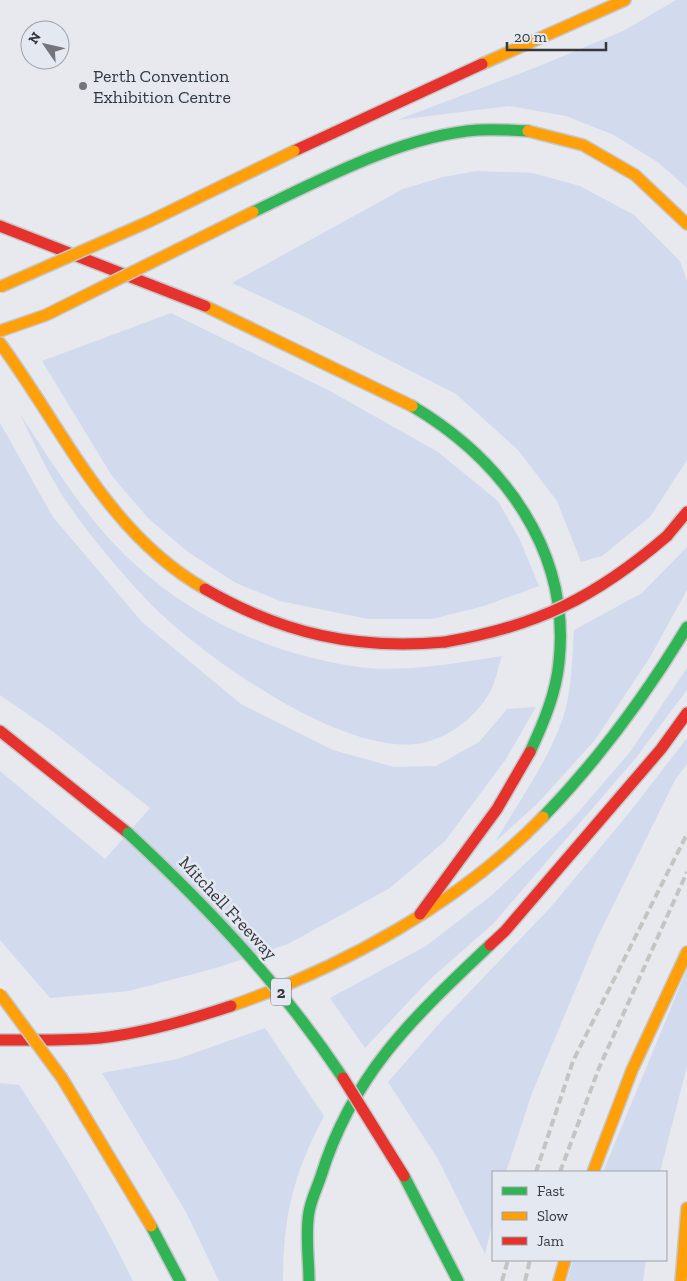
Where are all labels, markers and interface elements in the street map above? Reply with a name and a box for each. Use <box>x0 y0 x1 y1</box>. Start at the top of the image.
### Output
north arrow <box>20 20 70 70</box>
scale bar <box>507 20 606 52</box>
text: 20 m <box>514 28 547 46</box>
text: N <box>25 29 45 47</box>
place label: Perth Convention Exhibition Centre <box>93 65 231 108</box>
marker: Perth Convention Exhibition Centre <box>77 80 89 92</box>
street label: Mitchell Freeway <box>174 852 282 965</box>
road number: 2 <box>271 979 291 1006</box>
legend <box>492 1171 667 1261</box>
text: Fast <box>537 1182 565 1200</box>
text: Slow <box>537 1207 569 1225</box>
text: Jam <box>537 1232 564 1250</box>

